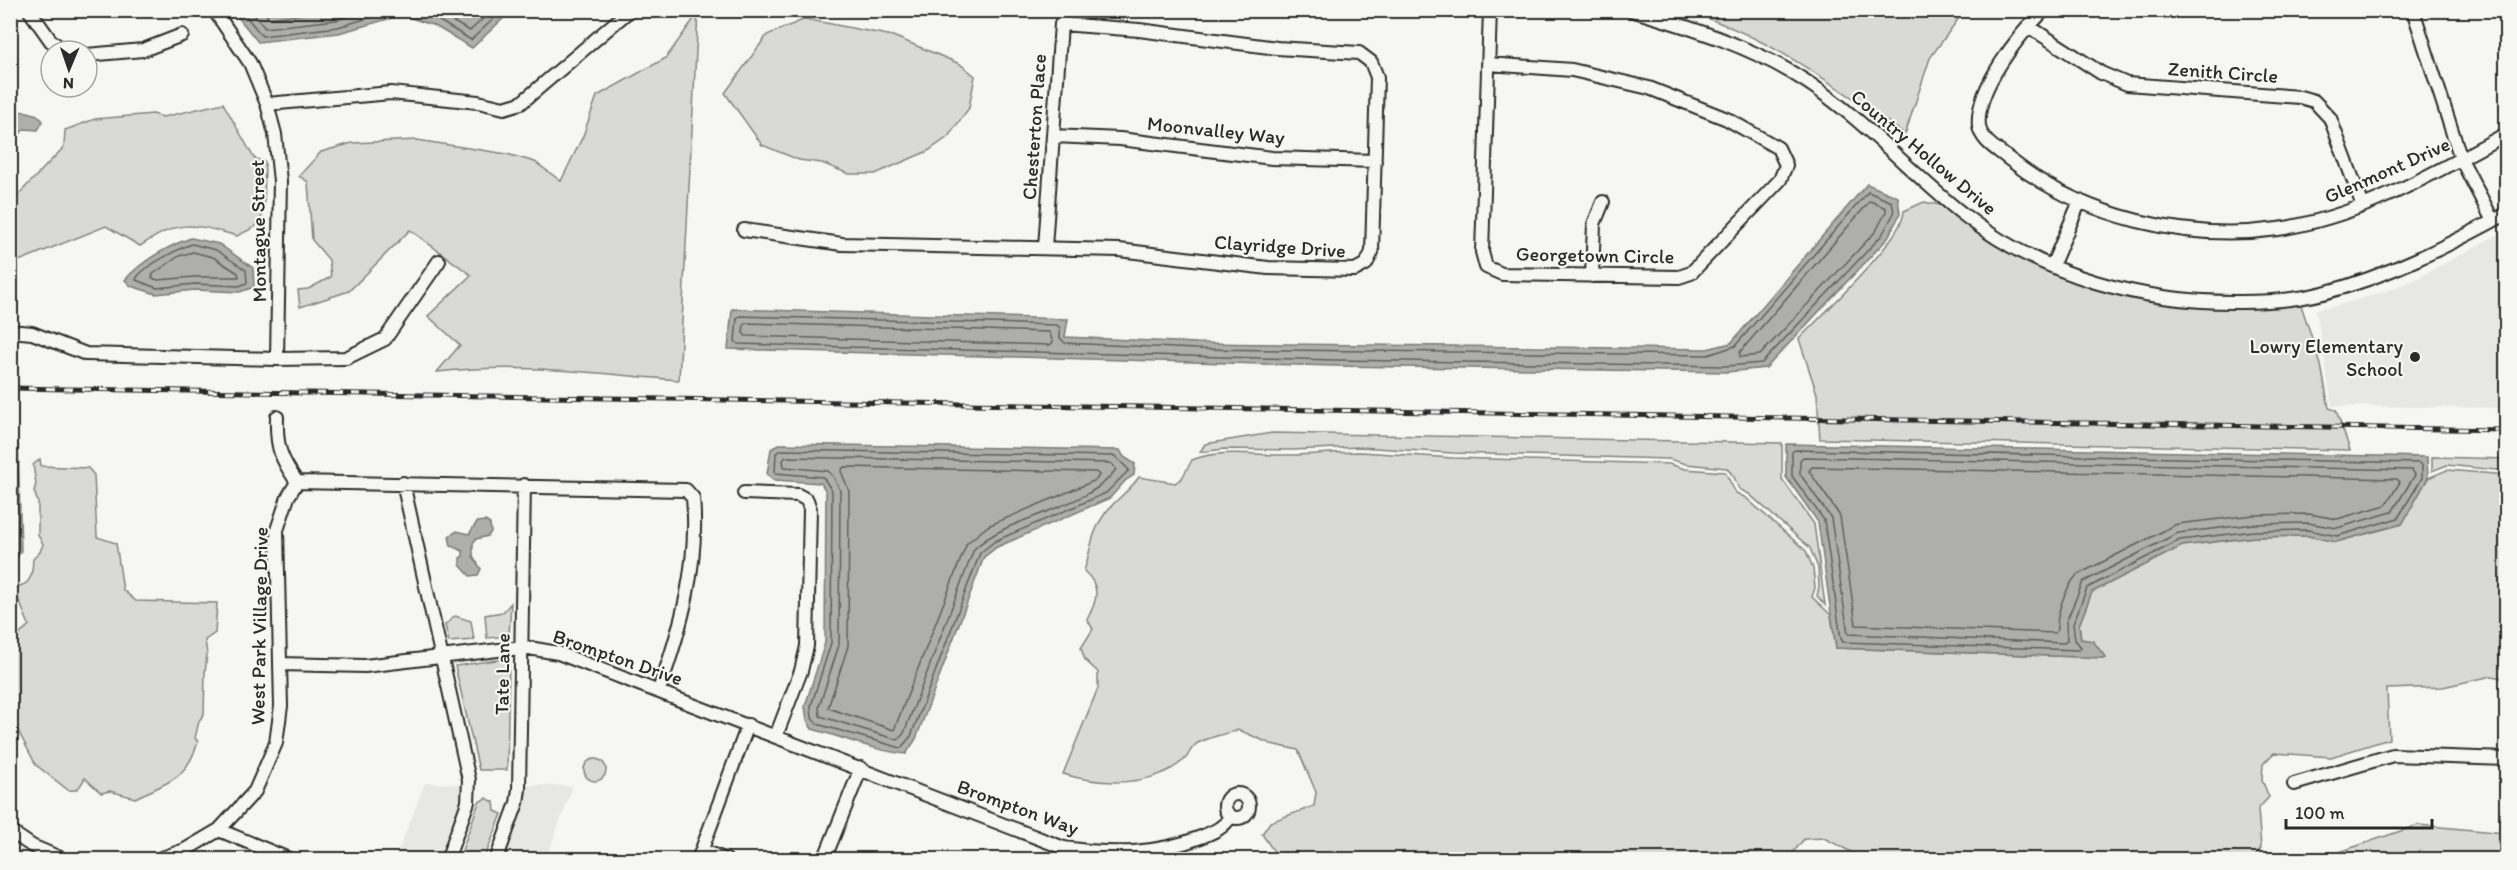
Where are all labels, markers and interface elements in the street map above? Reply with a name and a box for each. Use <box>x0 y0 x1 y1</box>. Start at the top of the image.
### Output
north arrow <box>39 39 99 99</box>
street label: Chesterton Place <box>1017 53 1051 201</box>
street label: Zenith Circle <box>2167 56 2279 88</box>
text: N <box>63 74 74 93</box>
street label: Country Hollow Drive <box>1846 84 2002 220</box>
street label: Moonvalley Way <box>1146 111 1287 149</box>
street label: Glenmont Drive <box>2320 132 2454 208</box>
street label: Montague Street <box>245 159 271 303</box>
street label: Clayridge Drive <box>1213 229 1347 263</box>
street label: Georgetown Circle <box>1516 242 1674 268</box>
place label: Lowry Elementary School <box>2249 334 2404 381</box>
marker: Lowry Elementary School <box>2408 350 2422 364</box>
street label: West Park Village Drive <box>245 527 273 725</box>
street label: Brompton Drive <box>550 624 686 690</box>
street label: Tate Lane <box>489 633 515 715</box>
street label: Brompton Way <box>954 774 1083 840</box>
scale bar <box>2286 792 2432 830</box>
text: 100 m <box>2295 802 2345 824</box>

